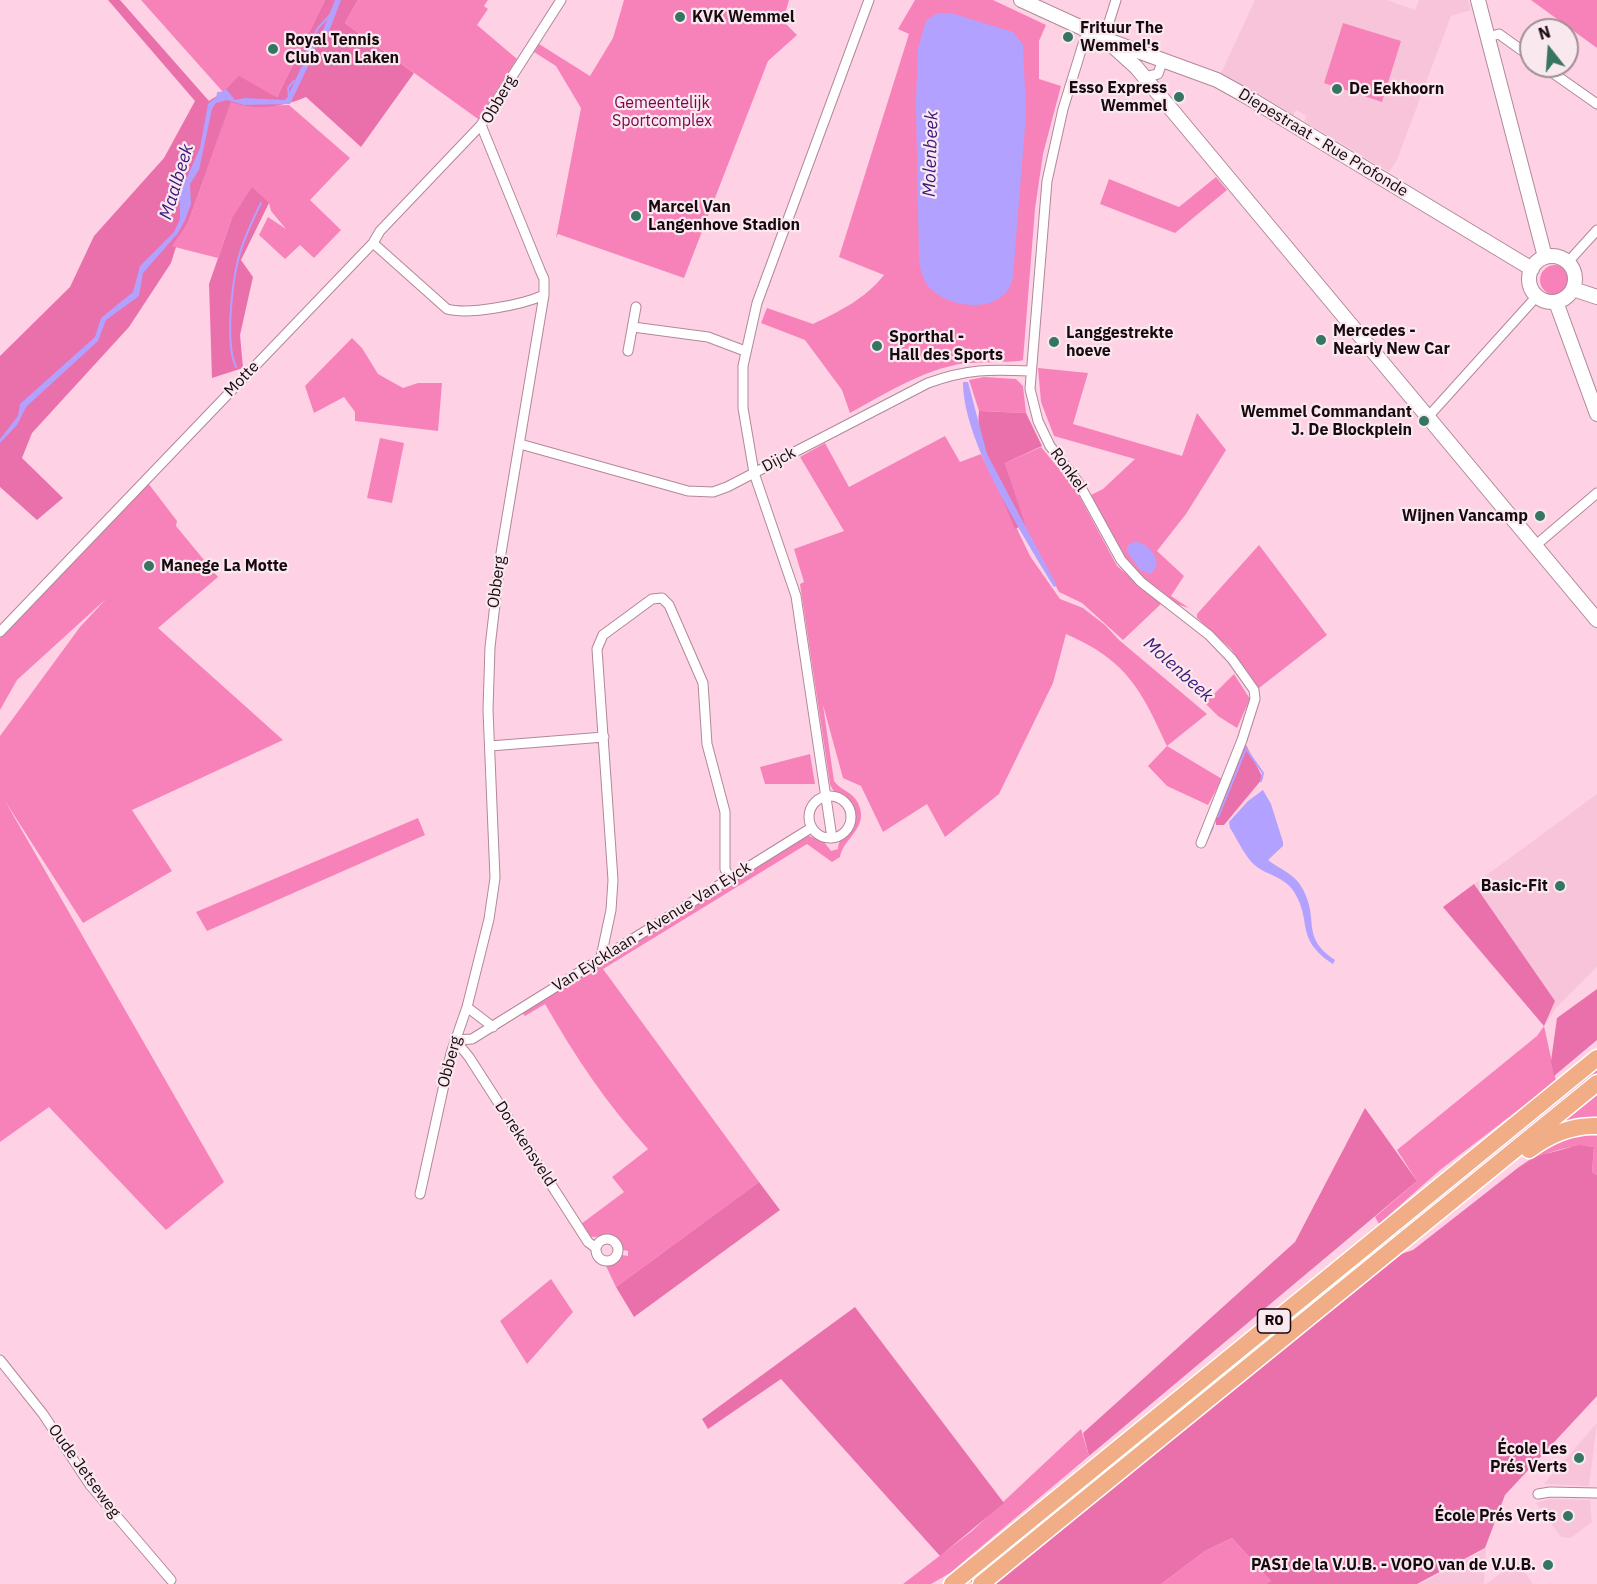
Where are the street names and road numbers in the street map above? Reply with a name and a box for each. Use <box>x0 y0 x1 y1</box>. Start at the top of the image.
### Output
street label: Obberg <box>478 72 520 128</box>
street label: Diepestraat - Rue Profonde <box>1235 85 1411 201</box>
street label: Motte <box>221 357 263 401</box>
street label: Dijck <box>759 443 799 477</box>
street label: Ronkel <box>1046 444 1090 496</box>
street label: Obberg <box>484 555 510 609</box>
street label: Van Eycklaan - Avenue Van Eyck <box>549 858 755 996</box>
street label: Obberg <box>434 1034 466 1090</box>
street label: Dorekensveld <box>490 1098 560 1190</box>
road number: R0 <box>1258 1309 1290 1333</box>
street label: Oude Jetseweg <box>44 1421 124 1521</box>

